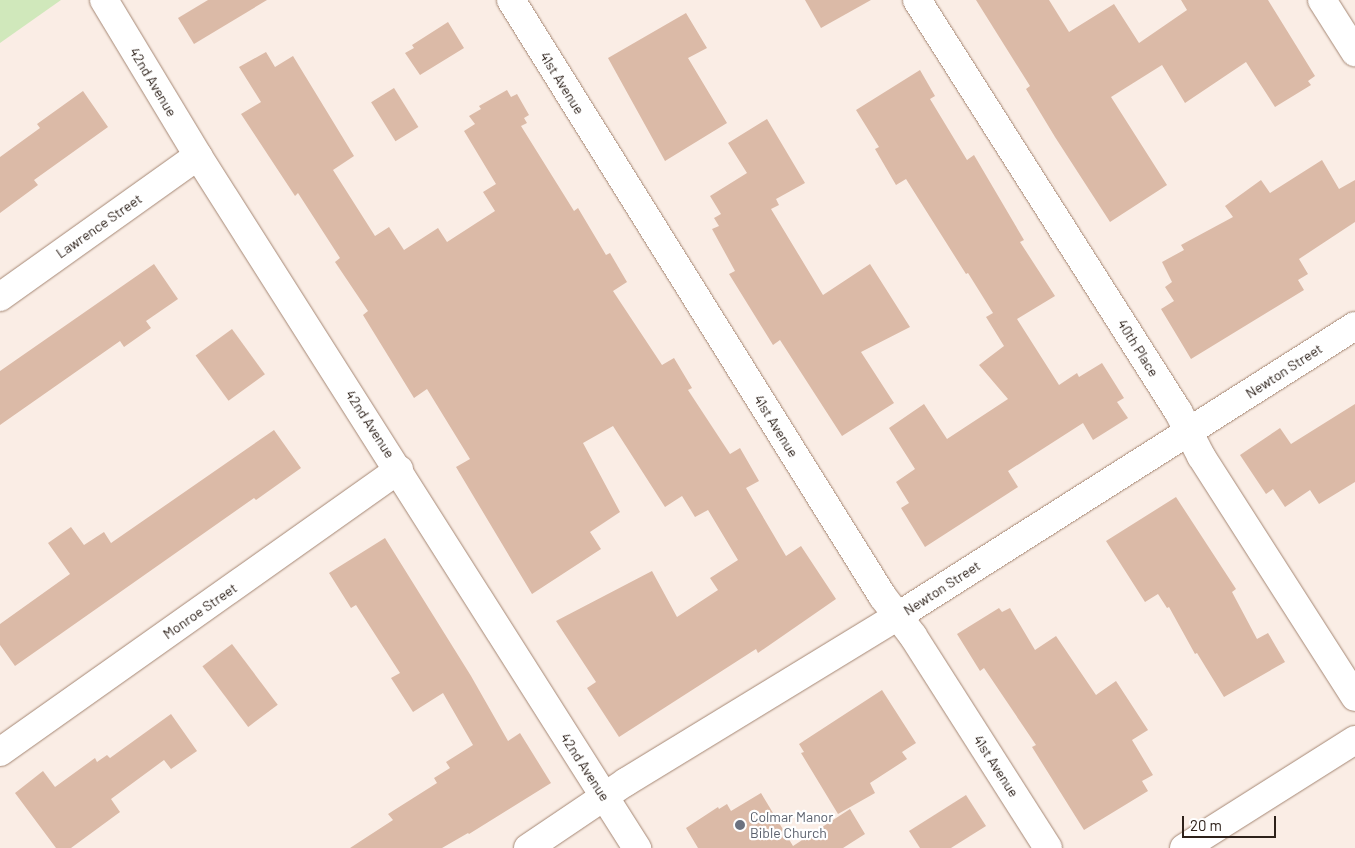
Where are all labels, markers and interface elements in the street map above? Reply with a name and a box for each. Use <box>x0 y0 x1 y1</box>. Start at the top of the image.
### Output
street label: 42nd Avenue <box>126 44 180 120</box>
street label: 41st Avenue <box>536 49 588 117</box>
street label: Lawrence Street <box>53 190 145 262</box>
street label: 40th Place <box>1114 316 1162 380</box>
street label: Newton Street <box>1243 340 1325 402</box>
street label: 42nd Avenue <box>342 387 398 461</box>
street label: 41st Avenue <box>750 392 802 460</box>
street label: Newton Street <box>901 557 983 619</box>
street label: Monroe Street <box>160 579 240 643</box>
street label: 42nd Avenue <box>557 730 613 804</box>
street label: 41st Avenue <box>970 732 1022 800</box>
scale bar <box>1185 806 1279 838</box>
place label: Colmar Manor Bible Church <box>750 809 833 842</box>
text: 20 m <box>1190 816 1222 834</box>
marker: Colmar Manor Bible Church <box>734 819 746 831</box>

